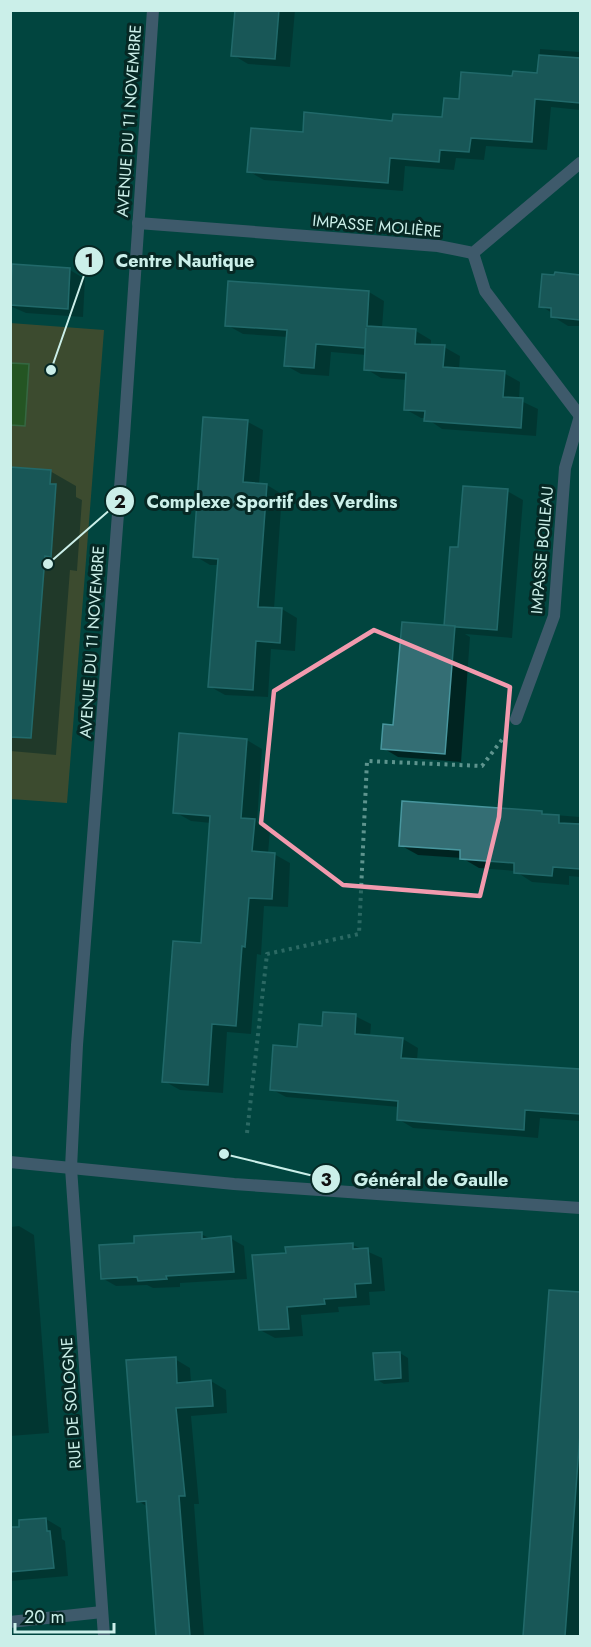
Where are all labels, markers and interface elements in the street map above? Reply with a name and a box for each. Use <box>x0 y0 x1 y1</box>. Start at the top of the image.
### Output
street label: AVENUE DU 11 NOVEMBRE <box>111 24 147 218</box>
street label: IMPASSE MOLIÈRE <box>311 209 443 243</box>
callout: Centre Nautique <box>74 243 266 279</box>
text: 1 <box>84 248 94 274</box>
text: Centre Nautique <box>116 248 254 274</box>
callout: Complexe Sportif des Verdins <box>105 483 410 519</box>
street label: IMPASSE BOILEAU <box>525 485 559 615</box>
text: 2 <box>114 489 126 515</box>
text: Complexe Sportif des Verdins <box>147 489 397 515</box>
street label: AVENUE DU 11 NOVEMBRE <box>74 545 110 739</box>
callout: Général de Gaulle <box>311 1161 520 1197</box>
text: 3 <box>320 1167 332 1193</box>
text: Général de Gaulle <box>354 1167 508 1193</box>
street label: RUE DE SOLOGNE <box>55 1337 87 1469</box>
scale bar <box>15 1596 114 1634</box>
text: 20 m <box>24 1604 64 1630</box>

